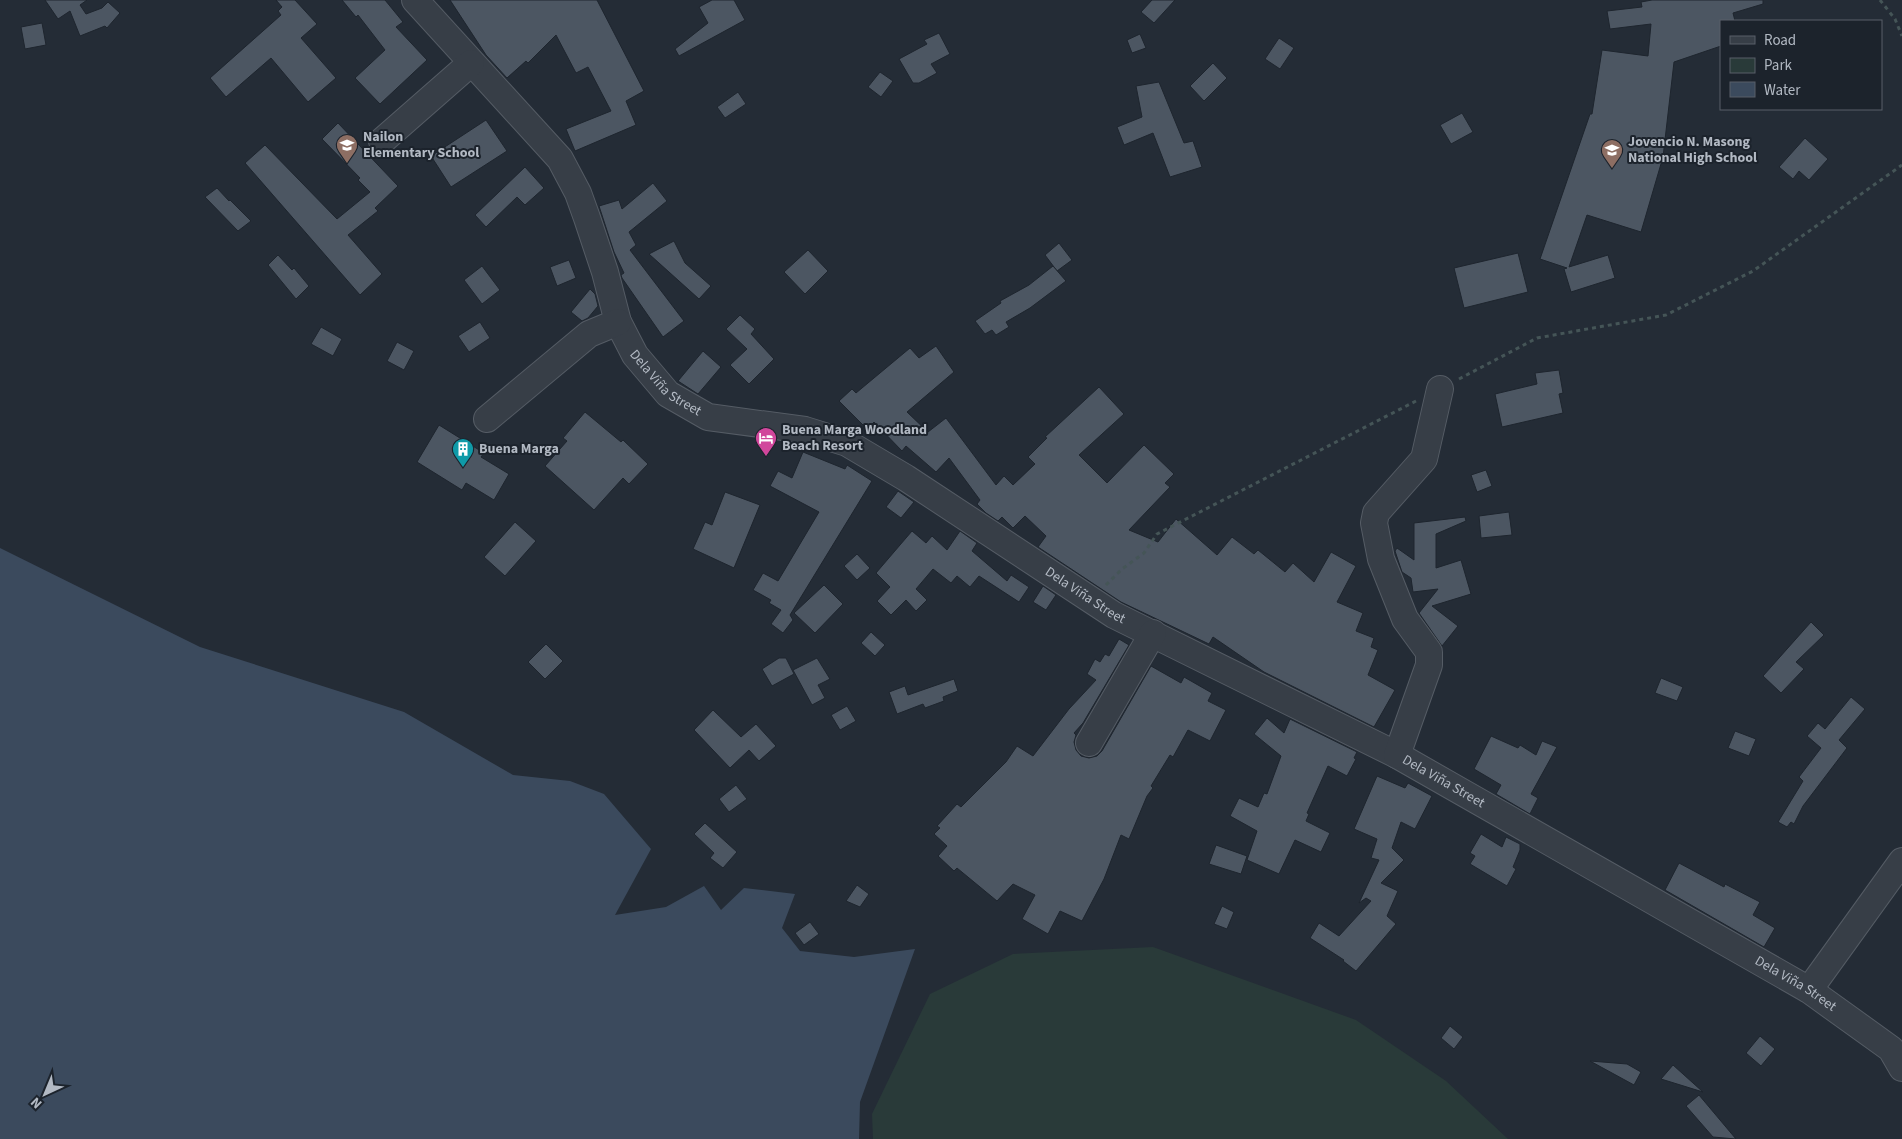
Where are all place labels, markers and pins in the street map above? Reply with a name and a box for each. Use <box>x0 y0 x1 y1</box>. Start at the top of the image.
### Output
place label: Nailon Elementary School <box>363 127 479 163</box>
place label: Jovencio N. Masong National High School <box>1628 132 1757 168</box>
school or university icon: Nailon Elementary School <box>335 133 359 164</box>
school or university icon: Jovencio N. Masong National High School <box>1600 138 1624 169</box>
place label: Buena Marga Woodland Beach Resort <box>782 420 927 456</box>
hotel icon: Buena Marga Woodland Beach Resort <box>754 426 778 457</box>
building icon: Buena Marga <box>451 437 475 468</box>
place label: Buena Marga <box>479 439 559 459</box>

